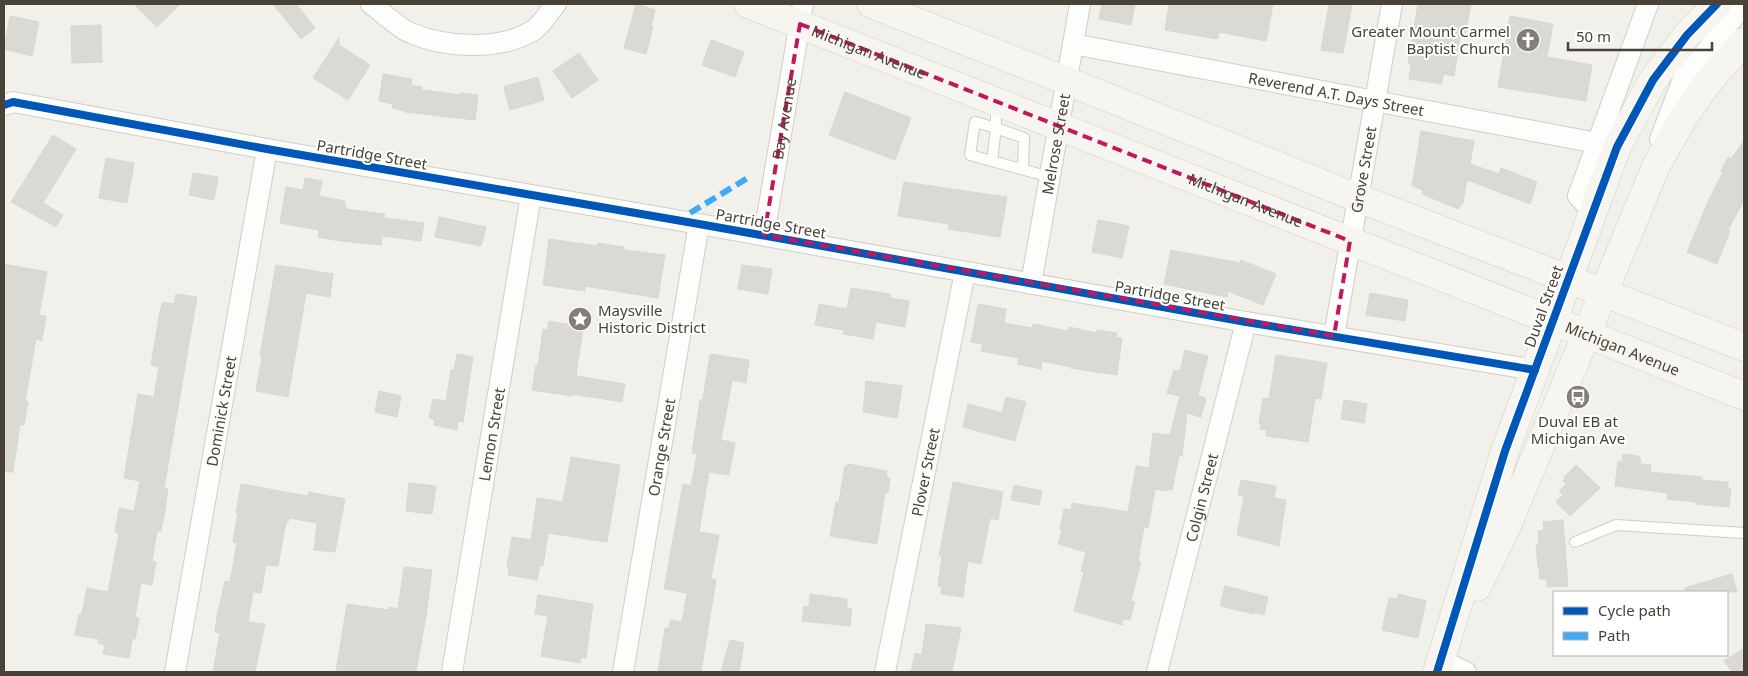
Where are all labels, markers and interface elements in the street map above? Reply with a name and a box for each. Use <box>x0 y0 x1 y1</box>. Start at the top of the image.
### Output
street label: Michigan Avenue <box>809 20 929 83</box>
scale bar <box>1568 20 1712 52</box>
place label: Greater Mount Carmel Baptist Church <box>1351 21 1510 58</box>
text: 50 m <box>1576 26 1611 46</box>
church icon: Greater Mount Carmel Baptist Church <box>1515 27 1541 53</box>
street label: Reverend A.T. Days Street <box>1247 67 1426 120</box>
street label: Bay Avenue <box>767 76 800 161</box>
street label: Melrose Street <box>1037 91 1074 196</box>
street label: Grove Street <box>1346 124 1381 214</box>
street label: Partridge Street <box>315 134 429 174</box>
street label: Michigan Avenue <box>1186 168 1306 231</box>
street label: Partridge Street <box>714 203 828 243</box>
street label: Duval Street <box>1519 262 1567 350</box>
street label: Partridge Street <box>1113 275 1227 315</box>
place label: Maysville Historic District <box>598 300 707 337</box>
place icon: Maysville Historic District <box>567 306 593 332</box>
street label: Michigan Avenue <box>1563 317 1683 380</box>
street label: Dominick Street <box>201 353 241 468</box>
bus stop icon: Duval EB at Michigan Ave <box>1565 384 1591 410</box>
street label: Lemon Street <box>474 385 509 483</box>
street label: Orange Street <box>643 396 679 498</box>
place label: Duval EB at Michigan Ave <box>1531 411 1625 448</box>
street label: Plover Street <box>906 425 944 518</box>
street label: Colgin Street <box>1180 451 1222 544</box>
legend <box>1553 591 1728 656</box>
text: Cycle path <box>1598 600 1671 620</box>
text: Path <box>1598 625 1630 645</box>

